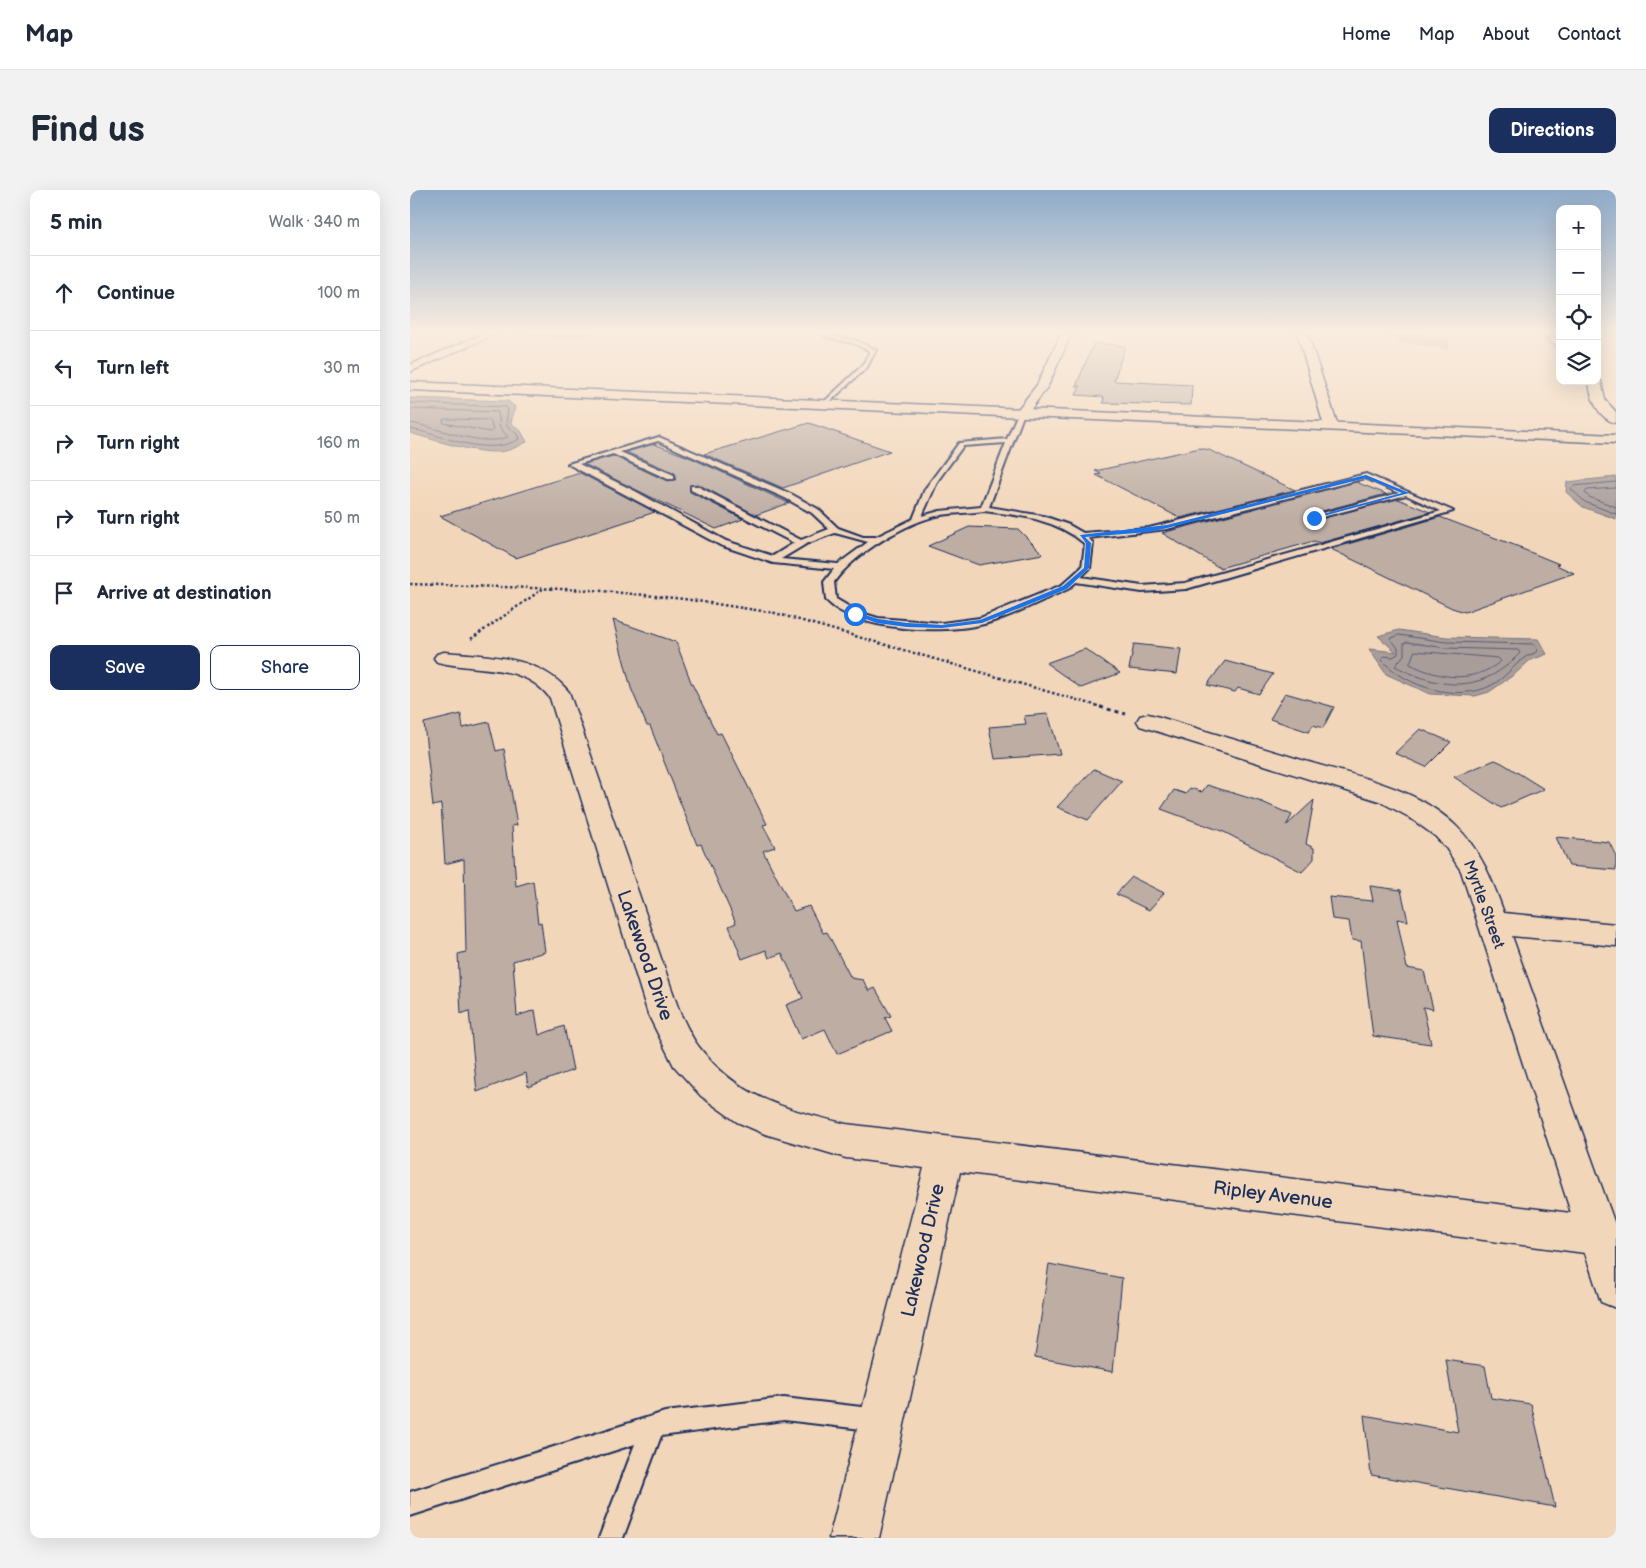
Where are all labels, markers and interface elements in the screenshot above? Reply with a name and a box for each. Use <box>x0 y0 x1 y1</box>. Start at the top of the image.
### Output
text: Map <box>25 20 73 49</box>
text: Home <box>1342 24 1391 45</box>
text: Map <box>1419 24 1455 45</box>
text: About <box>1483 24 1530 45</box>
text: Contact <box>1558 24 1621 45</box>
button: Directions <box>1489 108 1616 153</box>
text: Find us <box>30 109 145 152</box>
map controls <box>1556 205 1601 385</box>
button: + <box>1556 205 1601 250</box>
text: 5 min <box>50 210 103 235</box>
text: Walk · 340 m <box>269 213 360 232</box>
button: − <box>1556 250 1601 295</box>
icon: ahead <box>50 279 78 307</box>
text: Continue <box>97 282 175 305</box>
text: 100 m <box>317 284 360 303</box>
button: locate <box>1556 295 1601 340</box>
button: layers <box>1556 340 1601 385</box>
icon: left <box>50 354 78 382</box>
text: Turn left <box>97 357 169 380</box>
text: 30 m <box>323 359 360 378</box>
icon: right <box>50 429 78 457</box>
text: Turn right <box>97 432 180 455</box>
text: 160 m <box>317 434 360 453</box>
icon: right <box>50 504 78 532</box>
text: Turn right <box>97 507 180 530</box>
route end <box>1303 507 1326 530</box>
text: 50 m <box>324 509 360 528</box>
icon: arrive <box>50 579 78 607</box>
text: Arrive at destination <box>97 582 272 605</box>
route start <box>844 603 867 626</box>
button: Save <box>50 645 200 690</box>
button: Share <box>210 645 360 690</box>
street label: Myrtle Street <box>1459 858 1508 951</box>
street label: Lakewood Drive <box>612 887 678 1024</box>
street label: Ripley Avenue <box>1212 1177 1334 1214</box>
street label: Lakewood Drive <box>897 1181 950 1319</box>

